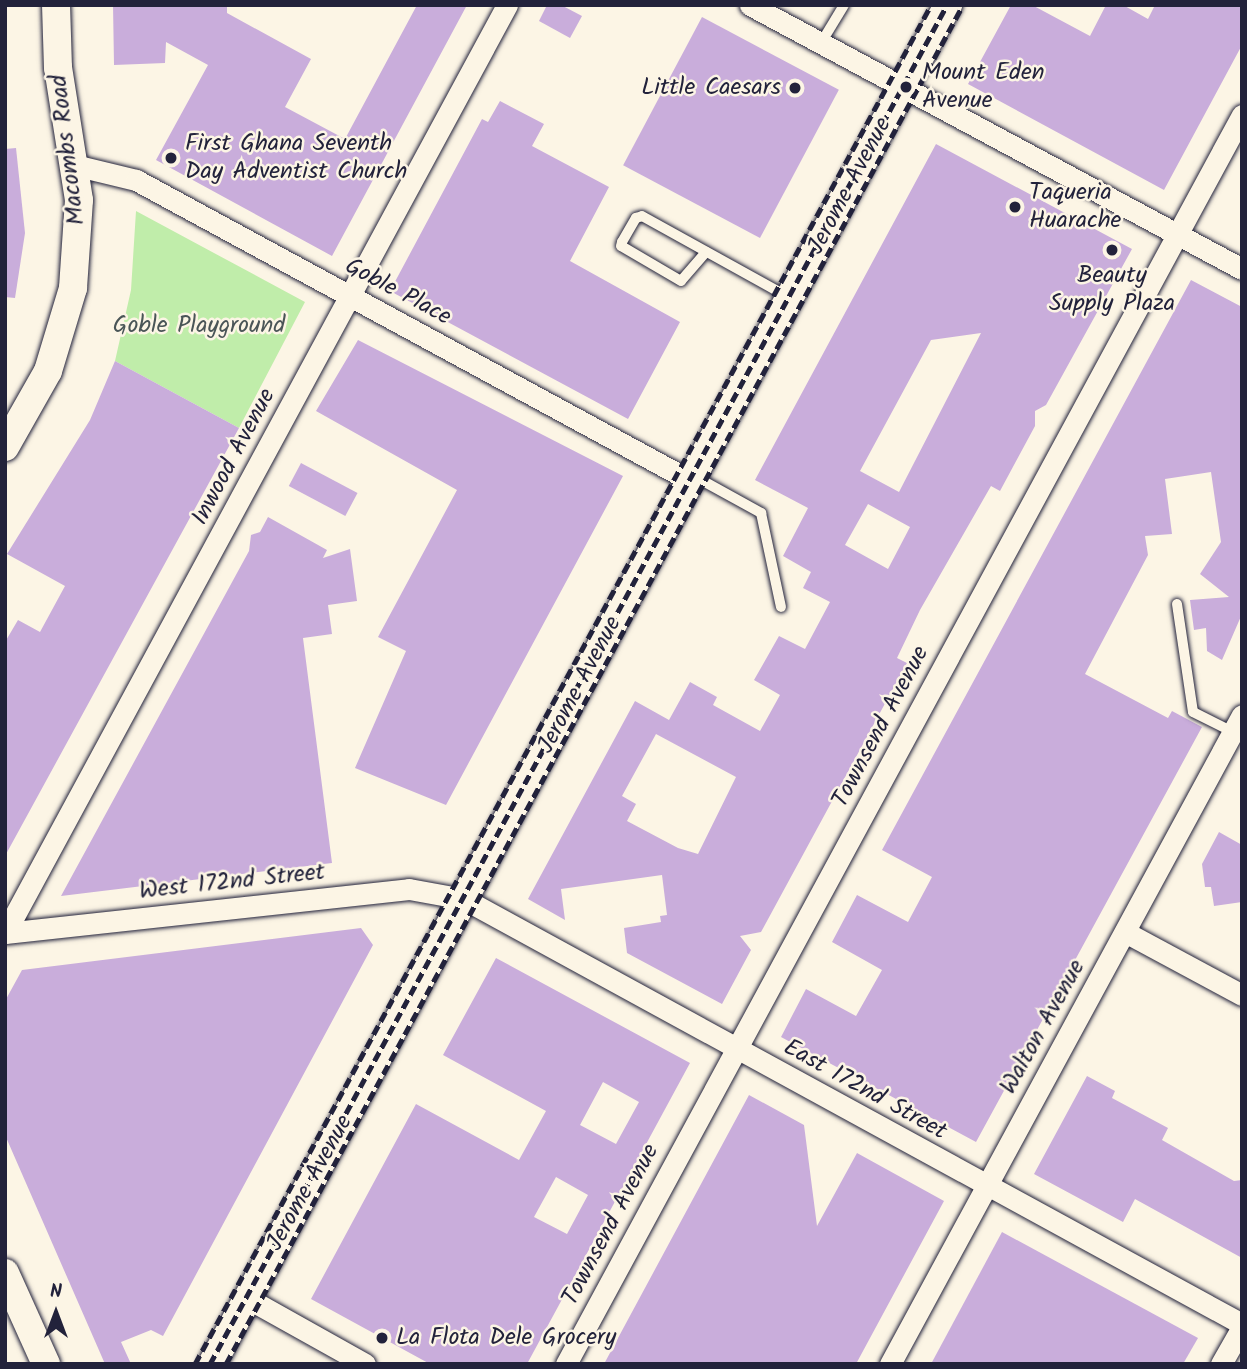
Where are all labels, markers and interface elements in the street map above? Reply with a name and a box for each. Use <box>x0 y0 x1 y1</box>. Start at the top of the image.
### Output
place label: Mount Eden Avenue <box>922 59 1045 115</box>
street label: Macombs Road <box>44 73 92 227</box>
place label: Little Caesars <box>641 74 781 102</box>
marker: Mount Eden Avenue <box>896 77 916 97</box>
marker: Little Caesars <box>787 80 803 96</box>
street label: Jerome Avenue <box>802 113 898 259</box>
place label: First Ghana Seventh Day Adventist Church <box>185 130 407 186</box>
marker: First Ghana Seventh Day Adventist Church <box>163 150 179 166</box>
place label: Taqueria Huarache <box>1029 179 1121 235</box>
marker: Taqueria Huarache <box>1007 199 1023 215</box>
marker: Beauty Supply Plaza <box>1104 242 1120 258</box>
street label: Goble Place <box>340 252 456 332</box>
place label: Beauty Supply Plaza <box>1049 262 1175 318</box>
park label: Goble Playground <box>113 312 285 340</box>
street label: Inwood Avenue <box>186 384 282 530</box>
street label: Jerome Avenue <box>532 612 628 758</box>
street label: Townsend Avenue <box>826 641 936 813</box>
street label: West 172nd Street <box>138 858 326 906</box>
street label: Walton Avenue <box>994 955 1092 1099</box>
street label: East 172nd Street <box>778 1033 952 1147</box>
street label: Jerome Avenue <box>261 1110 359 1256</box>
street label: Townsend Avenue <box>556 1139 666 1311</box>
text: N <box>50 1277 62 1307</box>
north arrow <box>21 1278 91 1348</box>
place label: La Flota Dele Grocery <box>396 1324 616 1352</box>
marker: La Flota Dele Grocery <box>374 1330 390 1346</box>

